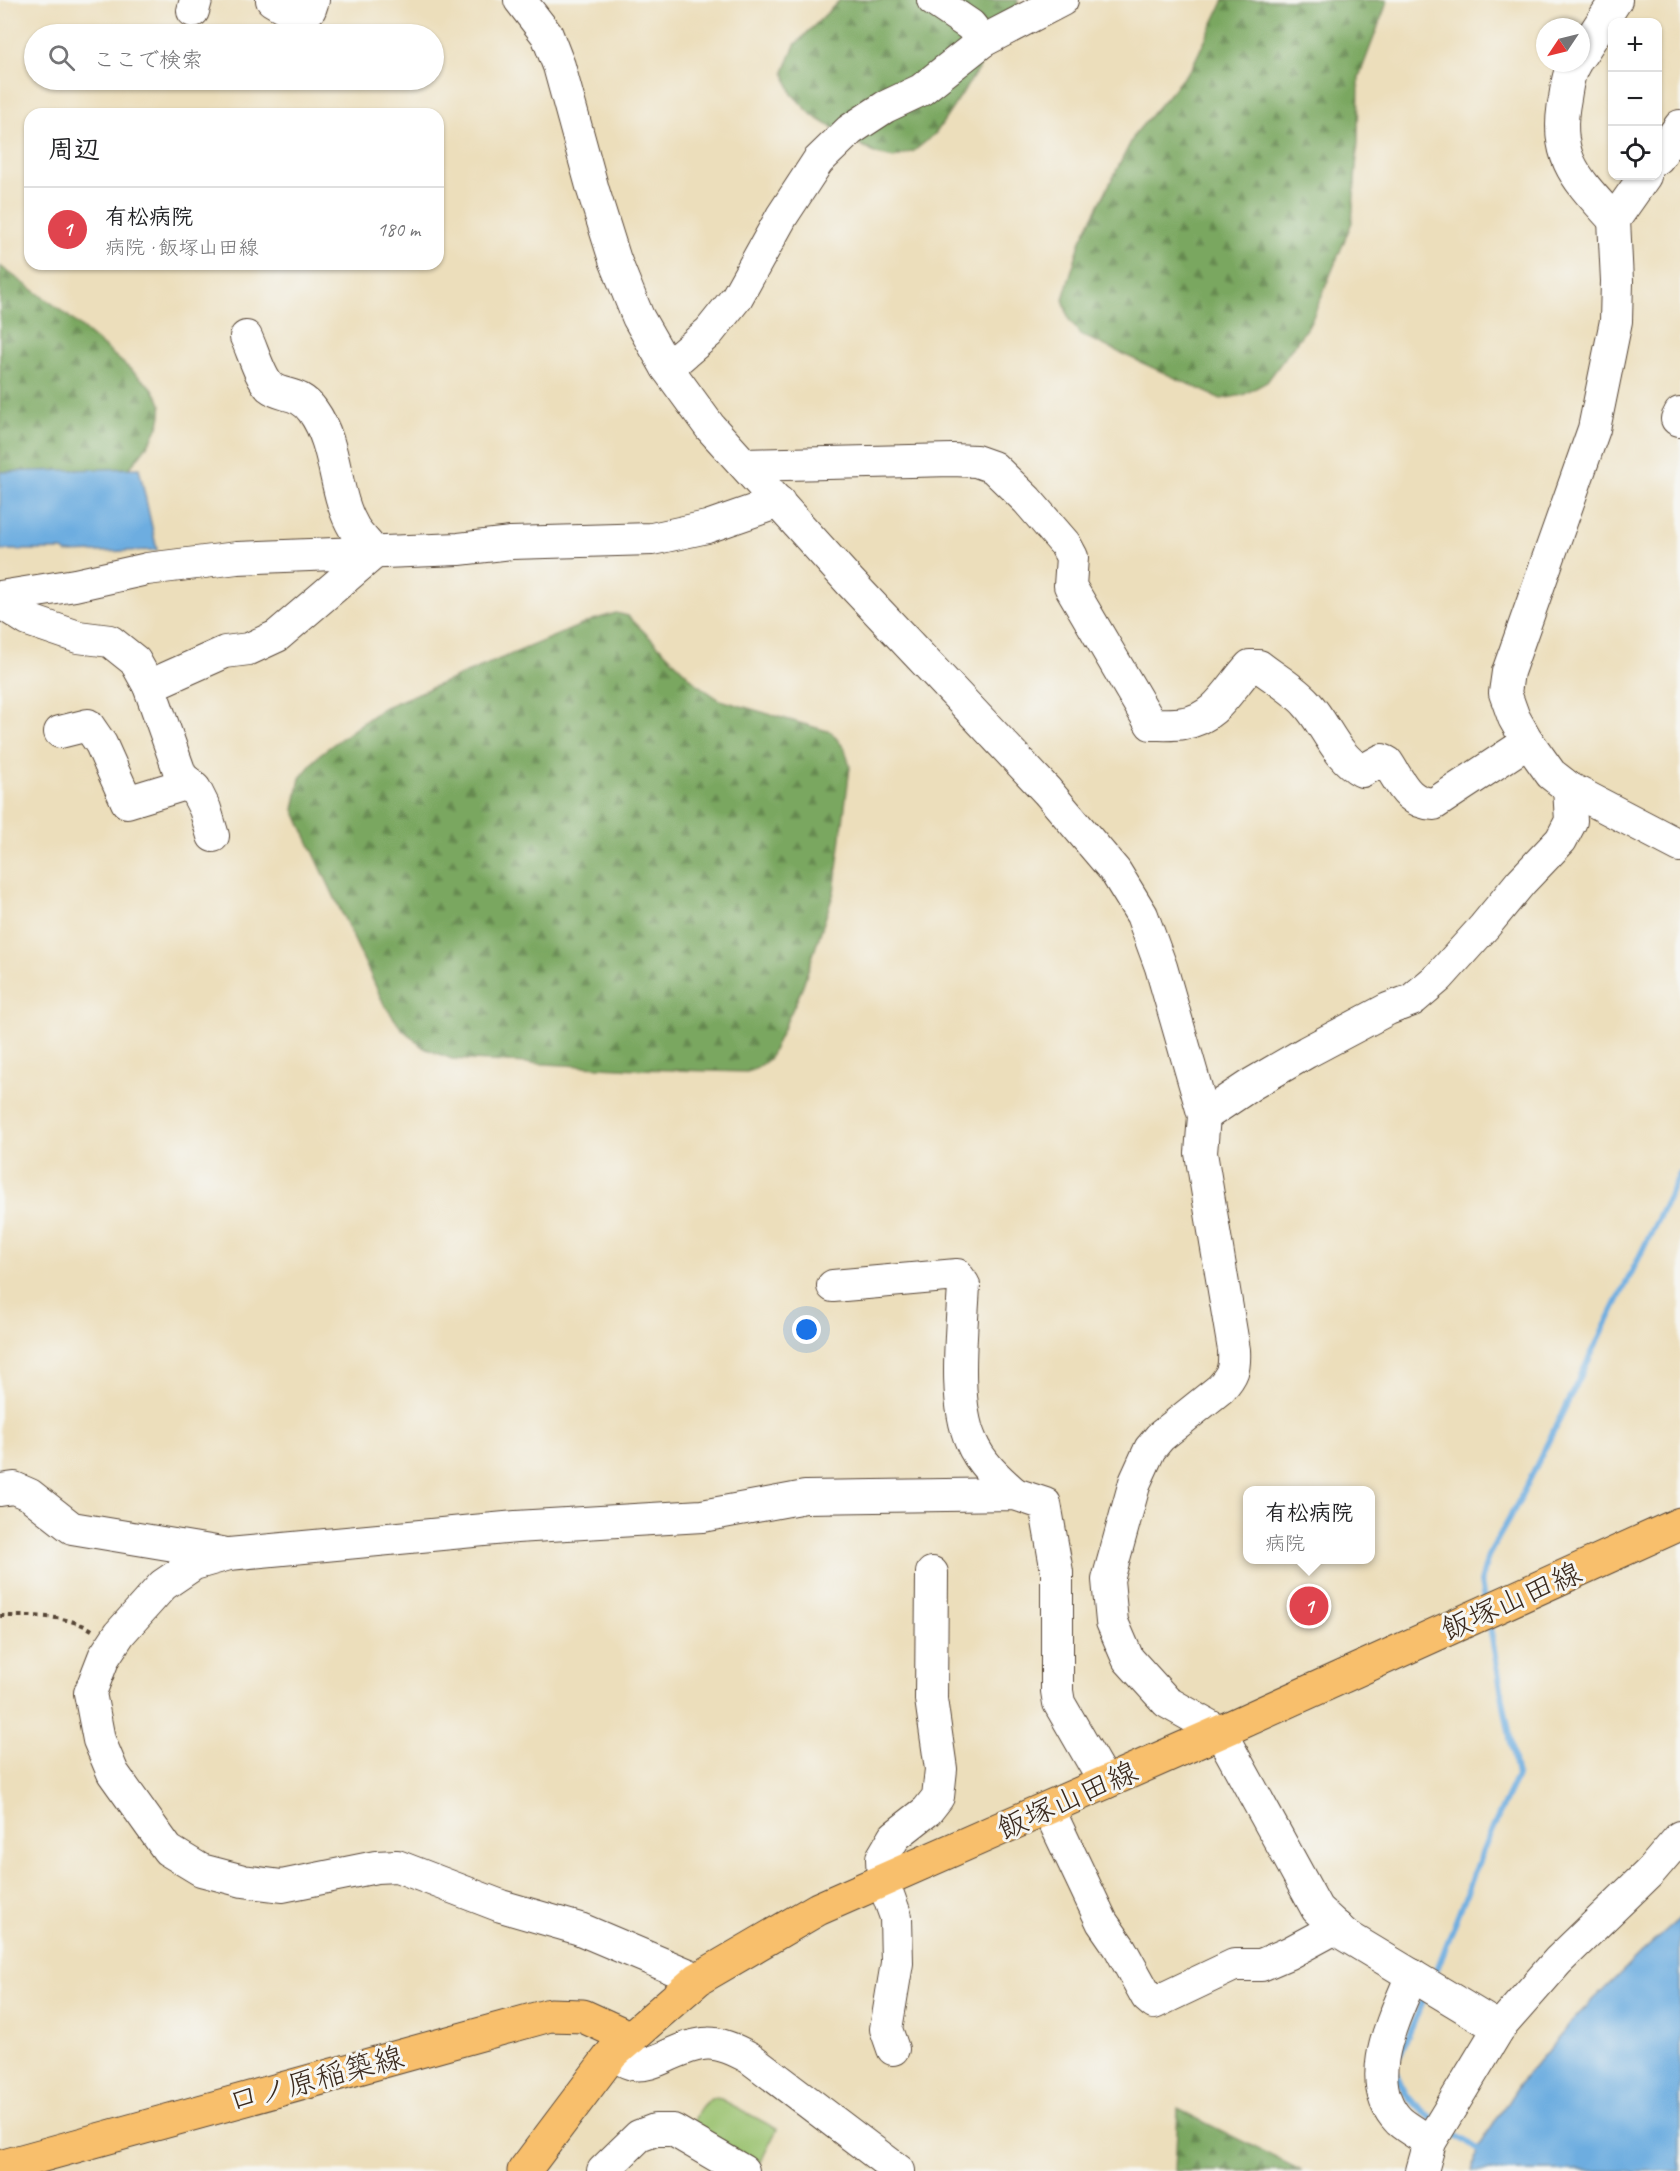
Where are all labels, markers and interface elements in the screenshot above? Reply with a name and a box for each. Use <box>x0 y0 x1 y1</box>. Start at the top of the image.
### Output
north arrow <box>1536 18 1590 72</box>
map controls <box>1608 18 1662 180</box>
button: + <box>1608 18 1662 72</box>
search box <box>24 24 444 90</box>
icon: search <box>45 41 78 74</box>
text: ここで検索 <box>93 46 203 74</box>
button: − <box>1608 72 1662 126</box>
button: locate <box>1608 126 1662 180</box>
text: 周辺 <box>48 133 100 166</box>
text: 有松病院 <box>105 203 193 231</box>
text: 1 <box>63 217 72 242</box>
text: 180 m <box>377 217 420 242</box>
text: 病院 · 飯塚山田線 <box>105 235 258 260</box>
your location <box>792 1315 821 1344</box>
popup <box>1243 1486 1375 1564</box>
text: 有松病院 <box>1265 1499 1353 1527</box>
text: 病院 <box>1265 1531 1305 1556</box>
street label: 飯塚山田線 <box>1435 1553 1587 1649</box>
pin: 1 <box>1290 1584 1328 1628</box>
street label: 飯塚山田線 <box>991 1752 1143 1848</box>
street label: 口ノ原稲築線 <box>224 2037 408 2121</box>

